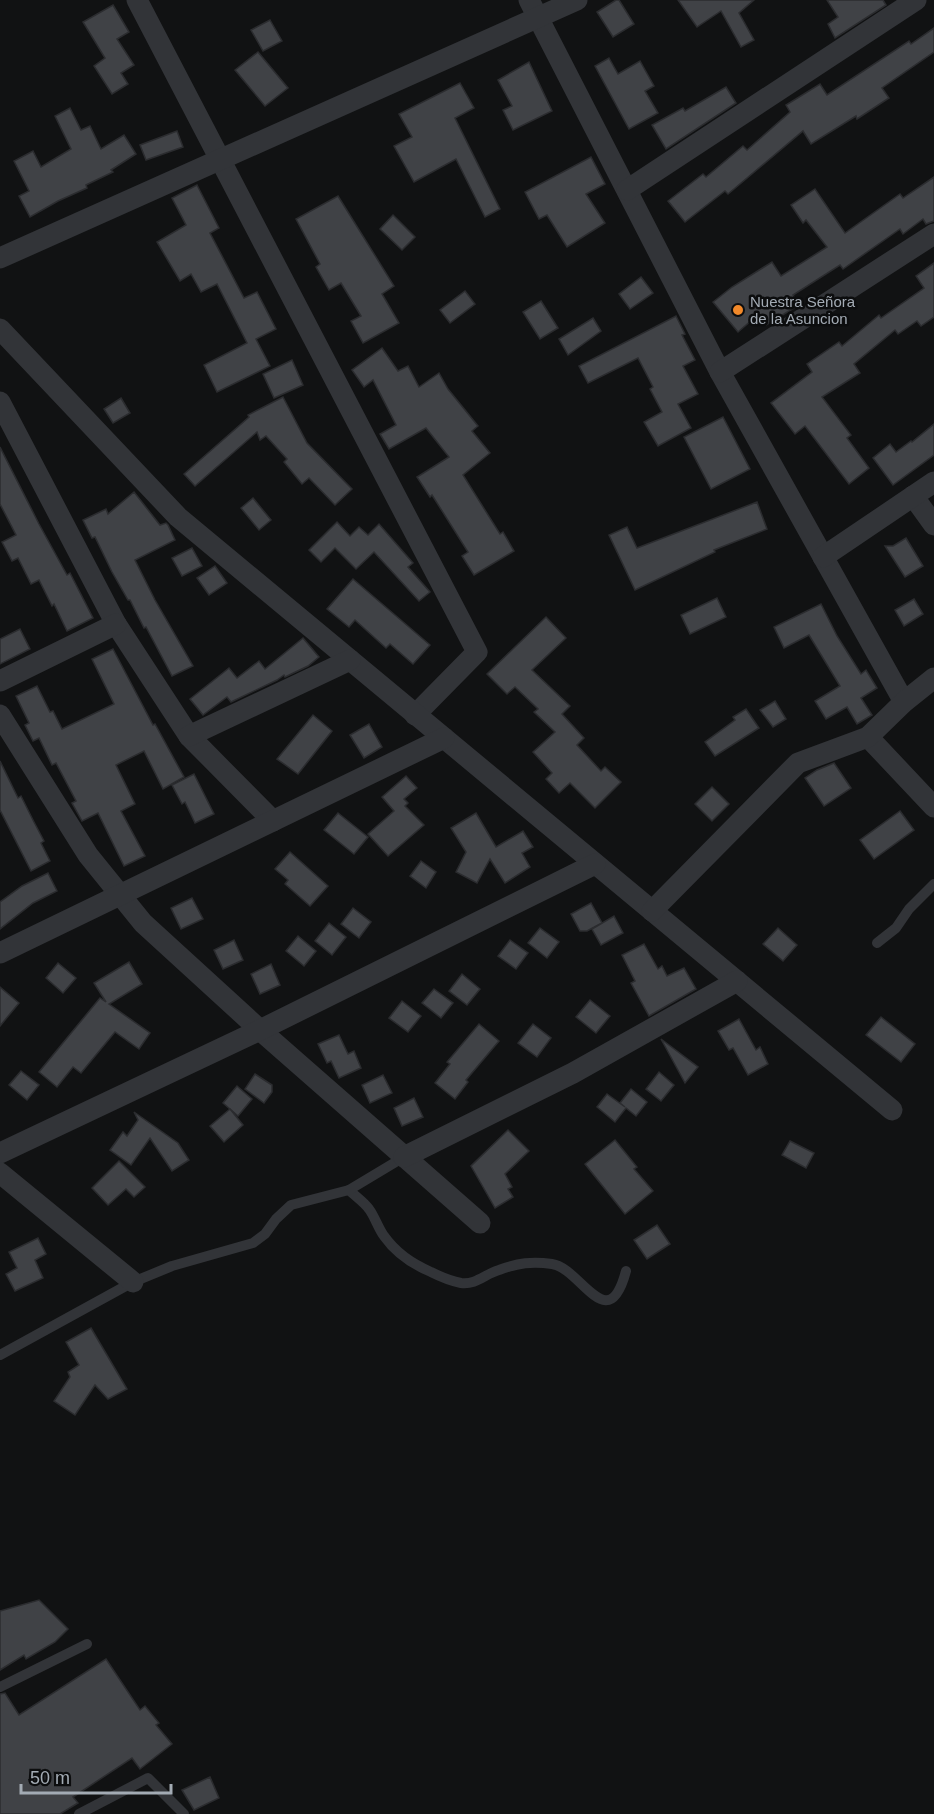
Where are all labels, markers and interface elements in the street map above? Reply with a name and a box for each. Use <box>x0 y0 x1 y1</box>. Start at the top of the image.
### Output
place label: Nuestra Señora de la Asuncion <box>750 293 856 327</box>
marker: Nuestra Señora de la Asuncion <box>731 303 745 317</box>
scale bar <box>21 1757 171 1795</box>
text: 50 m <box>30 1768 70 1788</box>

